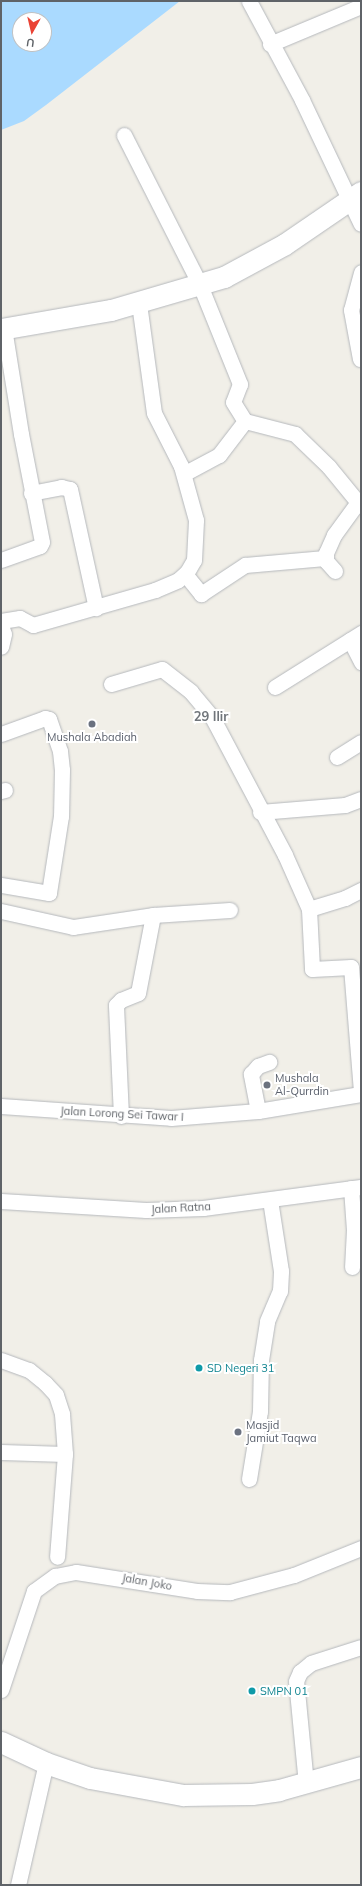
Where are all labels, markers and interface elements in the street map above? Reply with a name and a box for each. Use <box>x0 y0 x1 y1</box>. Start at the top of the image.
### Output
north arrow <box>12 12 52 52</box>
text: U <box>25 35 35 50</box>
district label: 29 Ilir <box>194 708 228 724</box>
marker: Mushala Abadiah <box>87 719 97 729</box>
place label: Mushala Abadiah <box>47 730 137 744</box>
place label: Mushala Al-Qurrdin <box>275 1072 329 1098</box>
marker: Mushala Al-Qurrdin <box>262 1080 272 1090</box>
street label: Jalan Lorong Sei Tawar I <box>60 1104 184 1124</box>
street label: Jalan Ratna <box>151 1200 211 1216</box>
place label: SD Negeri 31 <box>207 1361 274 1375</box>
marker: SD Negeri 31 <box>194 1363 204 1373</box>
place label: Masjid Jamiut Taqwa <box>246 1419 317 1445</box>
marker: Masjid Jamiut Taqwa <box>233 1427 243 1437</box>
street label: Jalan Joko <box>121 1571 173 1593</box>
place label: SMPN 01 <box>260 1684 308 1698</box>
marker: SMPN 01 <box>247 1686 257 1696</box>

